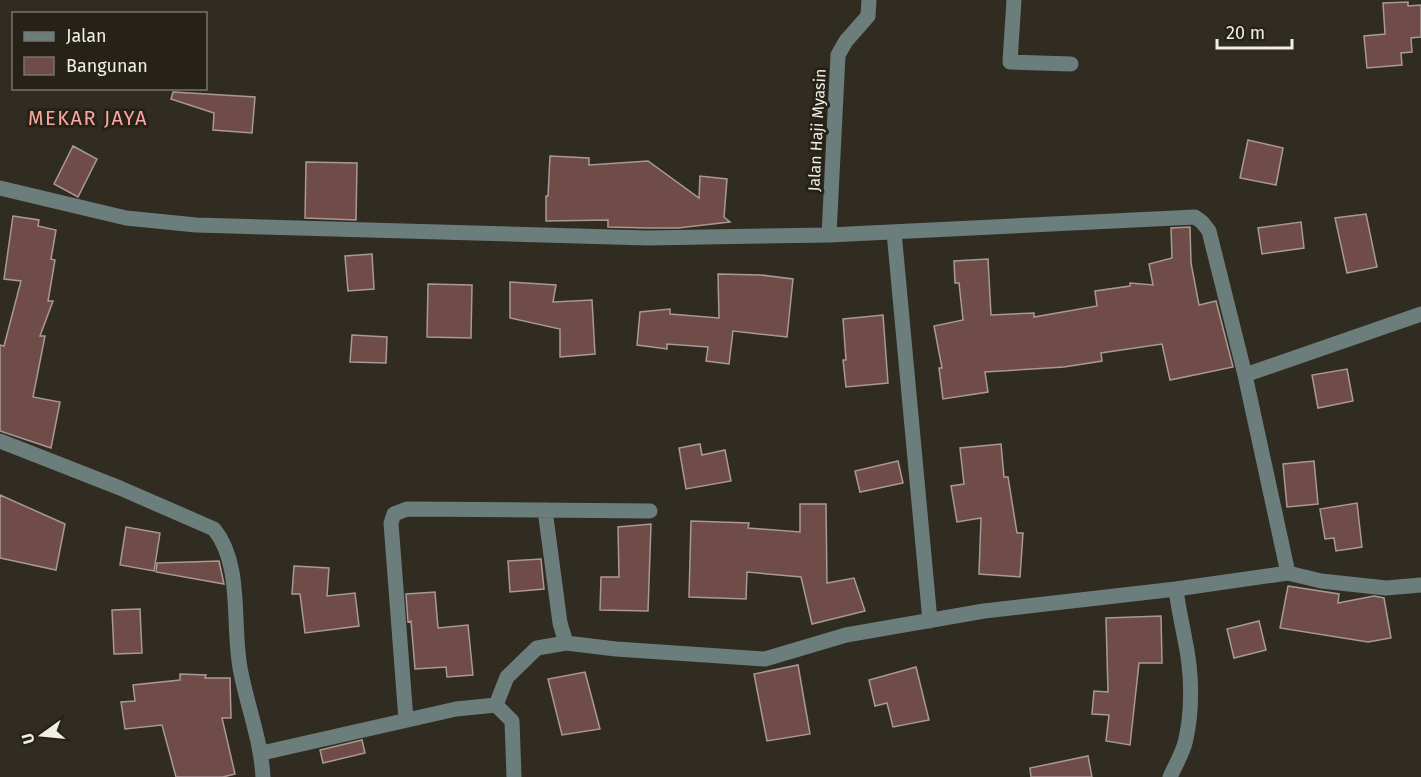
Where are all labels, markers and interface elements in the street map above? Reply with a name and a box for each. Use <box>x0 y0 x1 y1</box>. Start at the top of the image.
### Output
legend <box>12 12 207 90</box>
scale bar <box>1217 12 1292 50</box>
text: 20 m <box>1226 22 1265 44</box>
text: Jalan <box>66 25 107 47</box>
text: Bangunan <box>66 55 148 77</box>
street label: Jalan Haji Myasin <box>804 68 830 192</box>
district label: MEKAR JAYA <box>28 106 148 130</box>
north arrow <box>12 705 72 765</box>
text: U <box>17 731 39 746</box>

